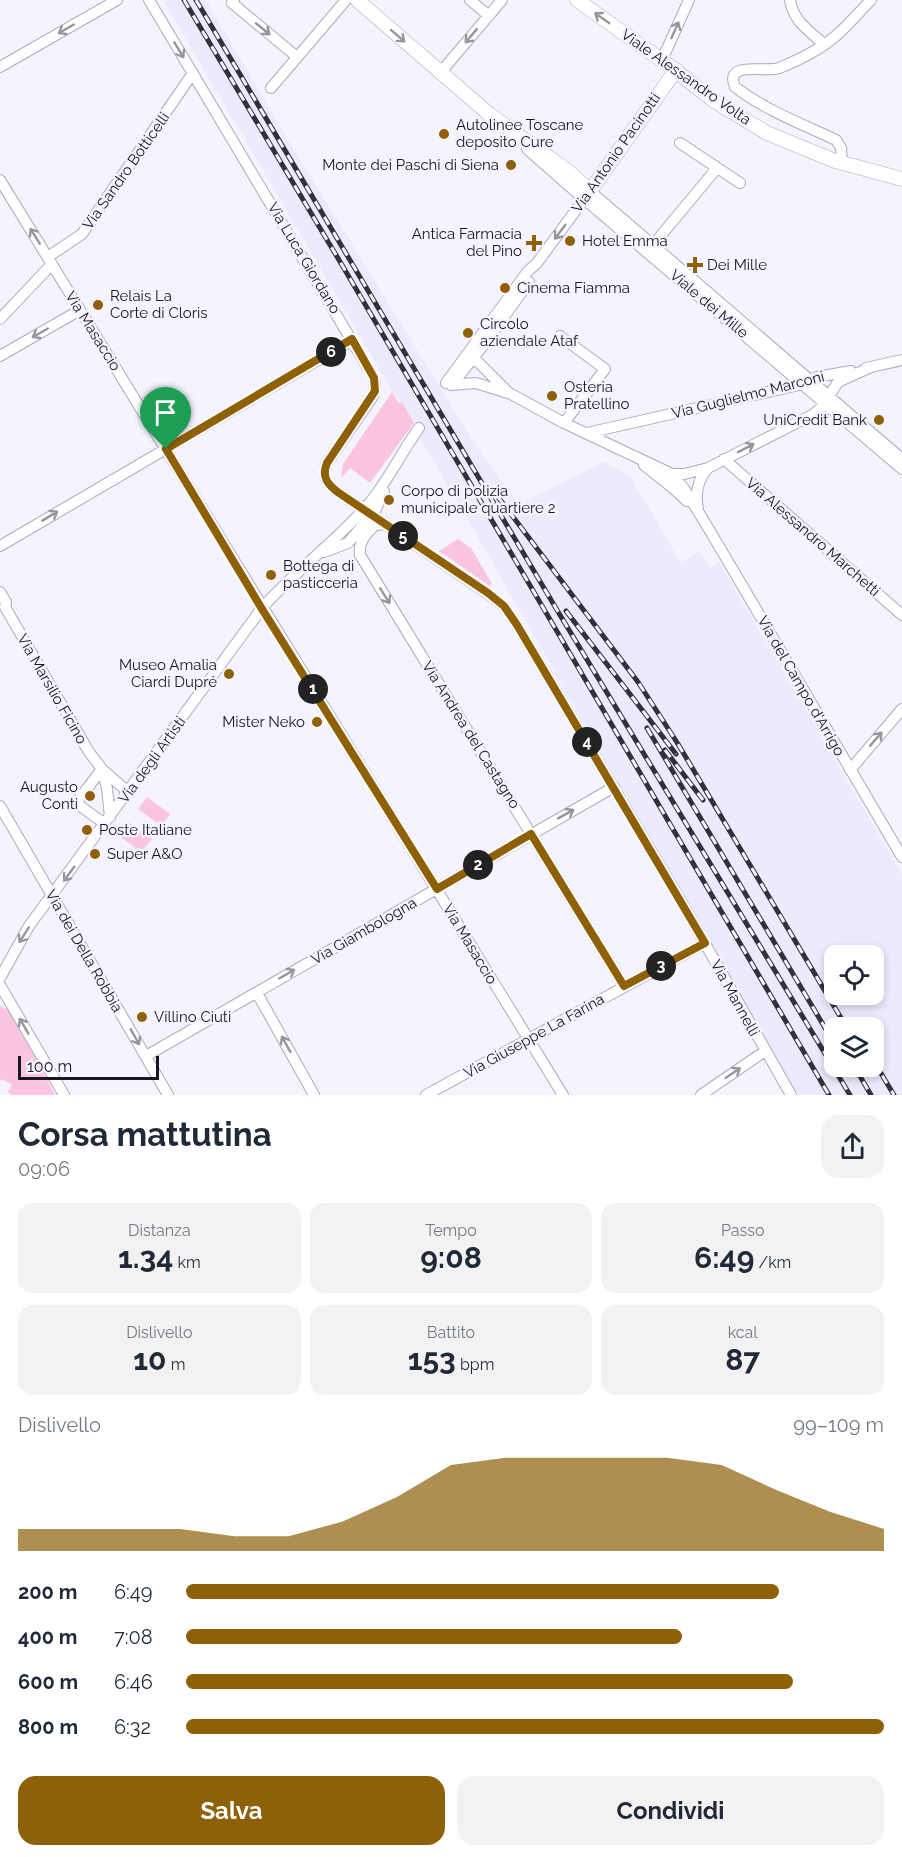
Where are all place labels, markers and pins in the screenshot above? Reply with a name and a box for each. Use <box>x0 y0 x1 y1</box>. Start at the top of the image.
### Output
place label: Autolinee Toscane deposito Cure <box>456 116 584 151</box>
marker: Autolinee Toscane deposito Cure <box>437 127 451 141</box>
place label: Monte dei Paschi di Siena <box>322 156 499 174</box>
marker: Monte dei Paschi di Siena <box>504 158 518 172</box>
place label: Antica Farmacia del Pino <box>412 225 522 260</box>
place label: Hotel Emma <box>582 232 668 250</box>
marker: Hotel Emma <box>563 234 577 248</box>
marker: Antica Farmacia del Pino <box>527 236 541 250</box>
place label: Dei Mille <box>707 256 767 274</box>
marker: Dei Mille <box>688 258 702 272</box>
place label: Cinema Fiamma <box>517 279 630 297</box>
marker: Cinema Fiamma <box>498 281 512 295</box>
place label: Relais La Corte di Cloris <box>110 287 208 322</box>
marker: Relais La Corte di Cloris <box>91 298 105 312</box>
place label: Circolo aziendale Ataf <box>480 315 579 350</box>
marker: Circolo aziendale Ataf <box>461 326 475 340</box>
pin: 6 <box>316 337 346 367</box>
place label: Osteria Pratellino <box>564 378 630 413</box>
pin <box>140 387 191 449</box>
marker: Osteria Pratellino <box>545 389 559 403</box>
place label: UniCredit Bank <box>763 411 867 429</box>
marker: UniCredit Bank <box>872 413 886 427</box>
place label: Corpo di polizia municipale quartiere 2 <box>401 482 556 517</box>
marker: Corpo di polizia municipale quartiere 2 <box>382 493 396 507</box>
pin: 5 <box>388 521 418 551</box>
place label: Bottega di pasticceria <box>283 557 358 592</box>
marker: Bottega di pasticceria <box>264 568 278 582</box>
place label: Museo Amalia Ciardi Dupré <box>119 656 217 691</box>
marker: Museo Amalia Ciardi Dupré <box>222 667 236 681</box>
pin: 1 <box>298 674 328 704</box>
place label: Mister Neko <box>222 713 305 731</box>
marker: Mister Neko <box>310 715 324 729</box>
pin: 4 <box>572 727 602 757</box>
place label: Augusto Conti <box>20 778 78 813</box>
marker: Augusto Conti <box>83 789 97 803</box>
place label: Poste Italiane <box>99 821 192 839</box>
marker: Poste Italiane <box>80 823 94 837</box>
place label: Super A&O <box>107 845 183 863</box>
marker: Super A&O <box>88 847 102 861</box>
pin: 2 <box>463 850 493 880</box>
pin: 3 <box>646 951 676 981</box>
place label: Villino Ciuti <box>154 1008 231 1026</box>
marker: Villino Ciuti <box>135 1010 149 1024</box>

